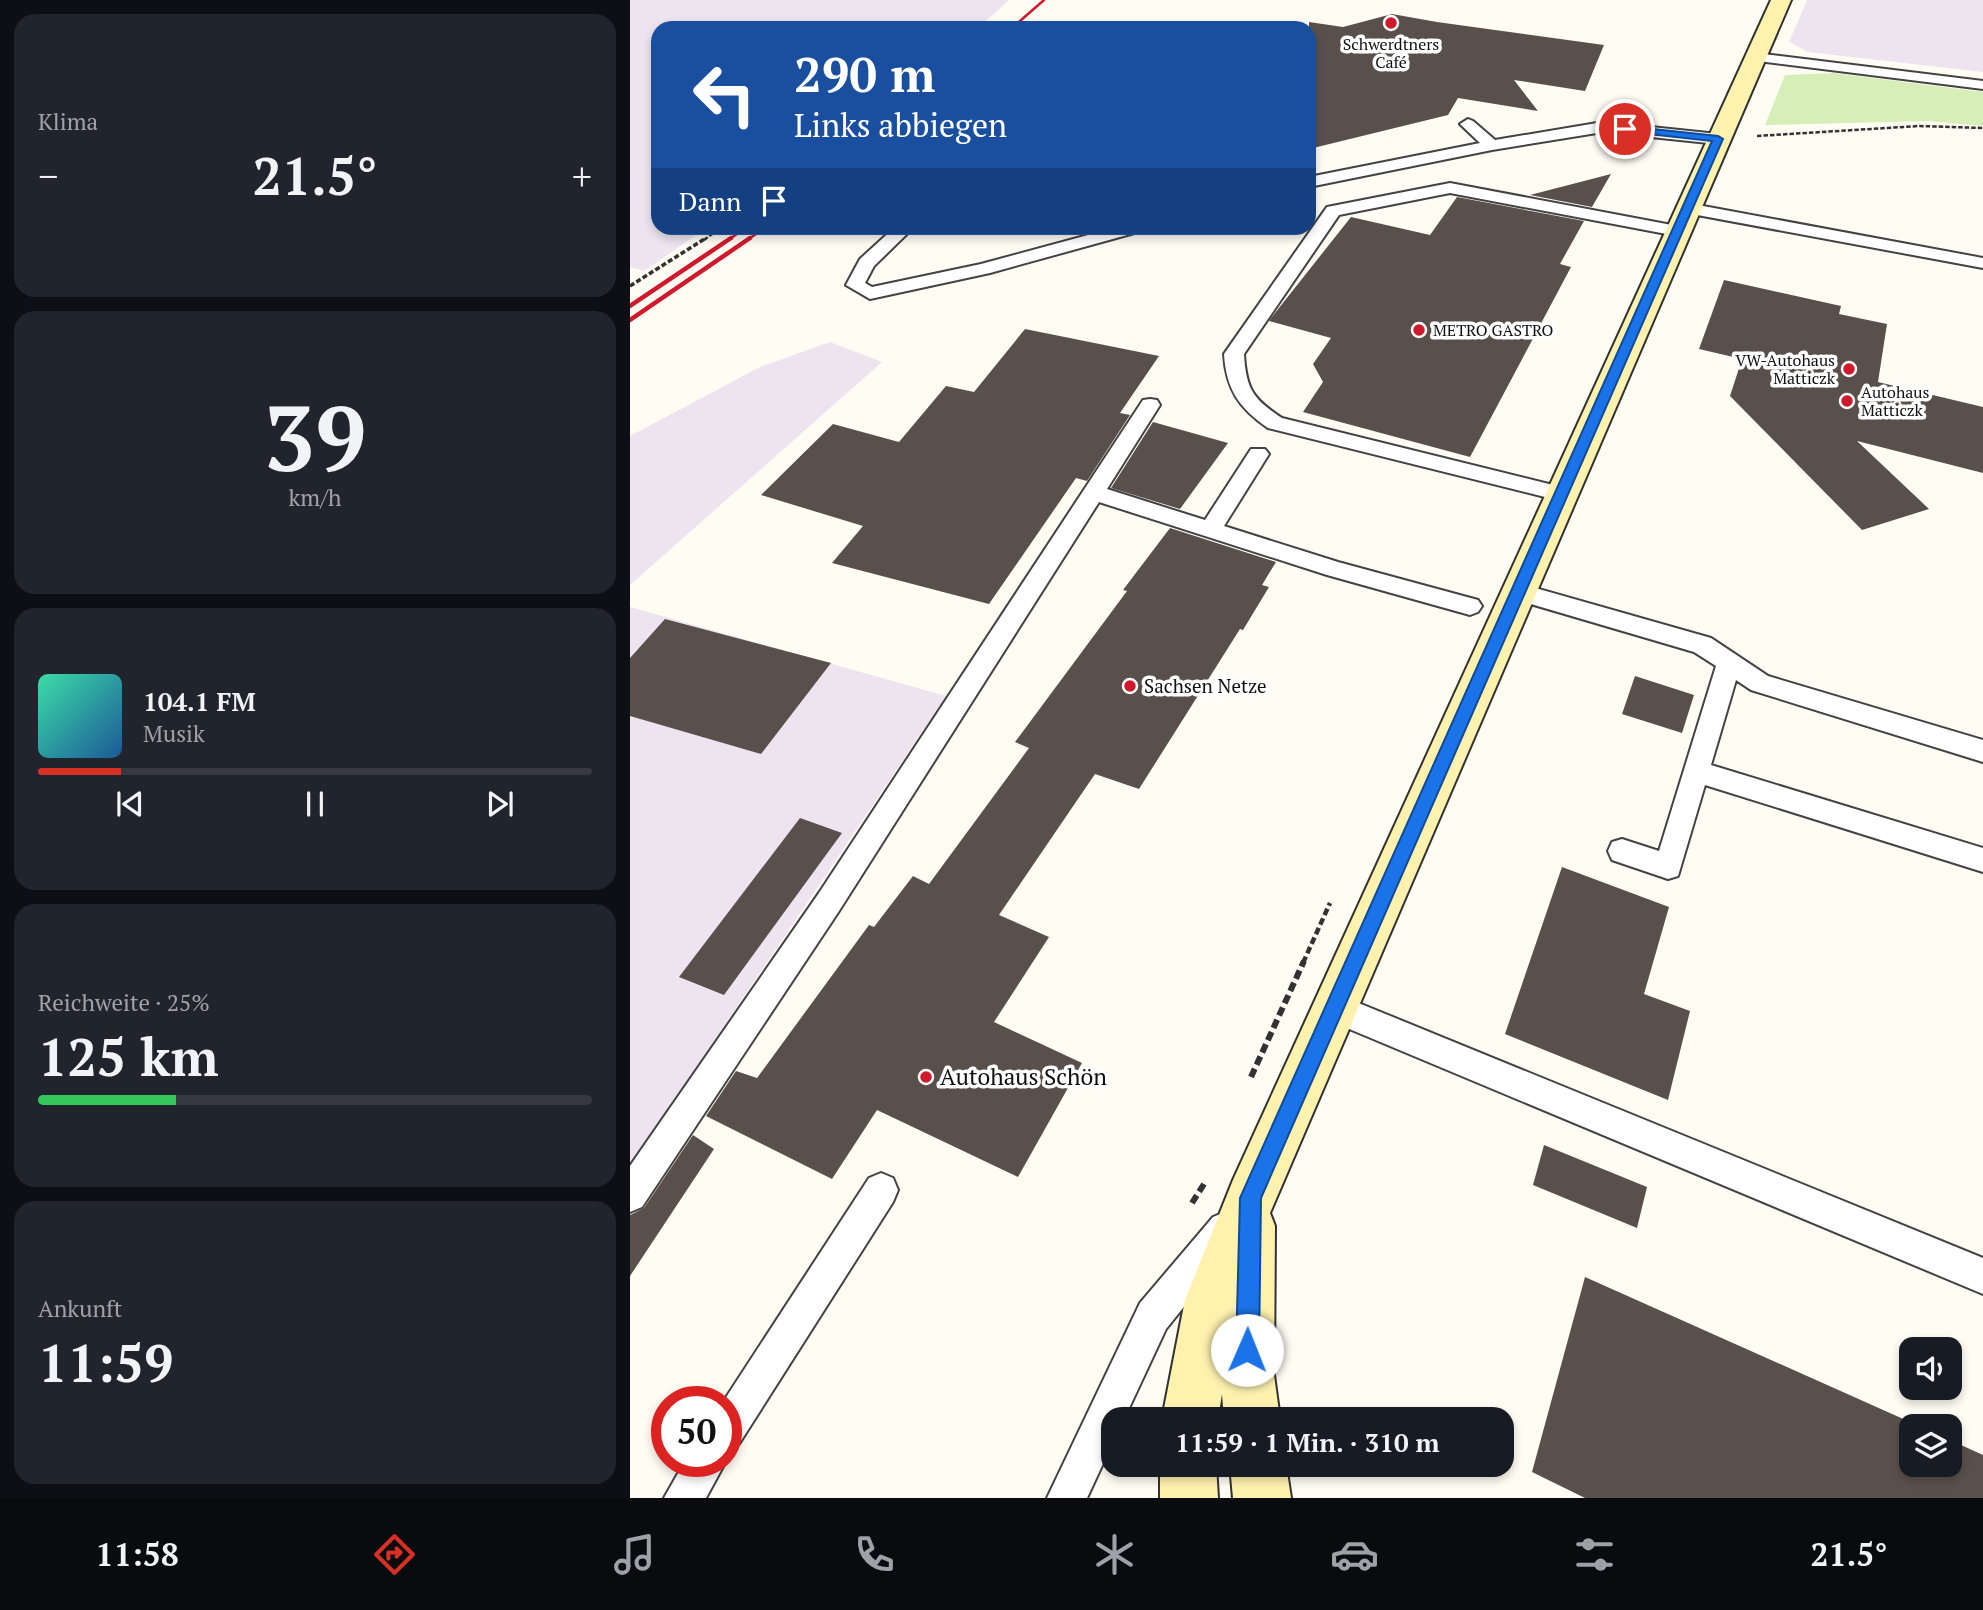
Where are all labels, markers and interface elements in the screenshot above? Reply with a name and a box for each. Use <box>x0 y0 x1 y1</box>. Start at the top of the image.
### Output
marker: Schwerdtners Café <box>1383 15 1399 31</box>
place label: Schwerdtners Café <box>1343 33 1439 73</box>
text: 290 m <box>794 41 936 106</box>
icon: left <box>679 49 770 140</box>
pin <box>1595 99 1655 159</box>
text: Links abbiegen <box>794 104 1007 146</box>
text: Klima <box>38 106 98 137</box>
icon: arrive <box>1606 110 1644 148</box>
text: 21.5° <box>252 141 378 210</box>
text: − <box>38 151 58 201</box>
text: + <box>572 151 592 201</box>
icon: arrive <box>755 182 793 220</box>
text: Dann <box>679 184 741 218</box>
place label: METRO GASTRO <box>1433 319 1553 341</box>
marker: METRO GASTRO <box>1411 322 1427 338</box>
place label: VW-Autohaus Matticzk <box>1735 349 1836 389</box>
marker: VW-Autohaus Matticzk <box>1841 361 1857 377</box>
text: 39 <box>264 376 366 497</box>
place label: Autohaus Matticzk <box>1861 381 1930 421</box>
marker: Autohaus Matticzk <box>1839 393 1855 409</box>
text: km/h <box>288 482 342 513</box>
place label: Sachsen Netze <box>1144 673 1267 698</box>
marker: Sachsen Netze <box>1122 678 1138 694</box>
text: 104.1 FM <box>143 684 256 718</box>
text: Musik <box>143 718 205 749</box>
icon: previous <box>111 785 149 823</box>
icon: pause <box>296 785 334 823</box>
icon: next <box>481 785 519 823</box>
text: Reichweite · 25% <box>38 987 210 1018</box>
text: 125 km <box>38 1022 219 1091</box>
place label: Autohaus Schön <box>940 1061 1107 1092</box>
marker: Autohaus Schön <box>918 1069 934 1085</box>
text: Ankunft <box>38 1293 122 1324</box>
position arrow <box>1210 1313 1284 1387</box>
text: 11:59 <box>38 1328 173 1397</box>
map controls <box>1899 1337 1962 1477</box>
button: sound <box>1899 1337 1962 1400</box>
speed limit sign: 50 <box>651 1386 742 1477</box>
button: layers <box>1899 1414 1962 1477</box>
text: 11:59 · 1 Min. · 310 m <box>1175 1425 1440 1459</box>
icon: directions <box>370 1530 419 1579</box>
icon: music <box>610 1530 659 1579</box>
icon: phone <box>850 1530 899 1579</box>
icon: climate <box>1090 1530 1139 1579</box>
icon: car <box>1330 1530 1379 1579</box>
icon: filters <box>1570 1530 1619 1579</box>
text: 11:58 <box>96 1533 179 1575</box>
text: 21.5° <box>1811 1533 1887 1575</box>

